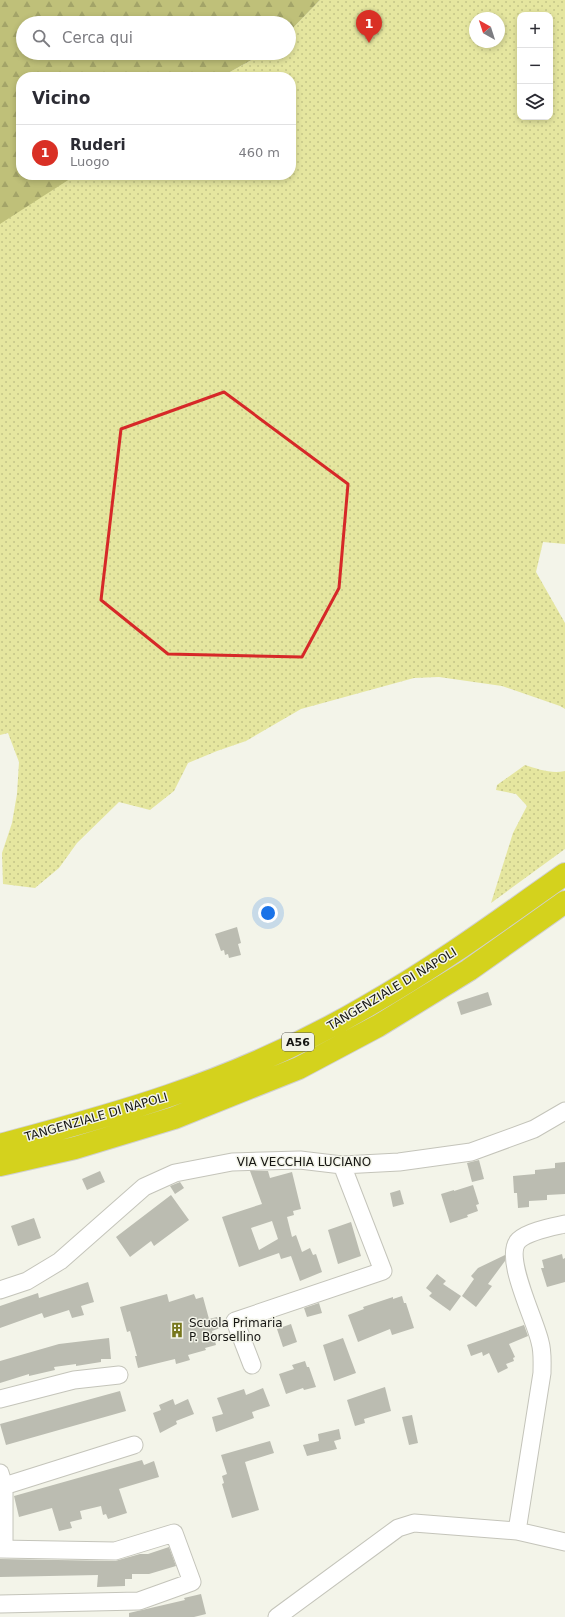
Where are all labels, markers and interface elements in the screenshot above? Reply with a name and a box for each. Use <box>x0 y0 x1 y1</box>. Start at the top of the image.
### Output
pin: 1 <box>356 10 382 43</box>
north arrow <box>469 12 505 48</box>
map controls <box>517 12 553 120</box>
button: + <box>517 12 553 48</box>
search box <box>16 16 296 60</box>
icon: search <box>30 27 52 49</box>
text: Cerca qui <box>62 29 133 47</box>
button: − <box>517 48 553 84</box>
button: layers <box>517 84 553 120</box>
text: Vicino <box>32 88 90 108</box>
text: Ruderi <box>70 136 126 154</box>
text: 1 <box>40 145 50 160</box>
text: 460 m <box>238 145 280 160</box>
text: Luogo <box>70 154 109 169</box>
your location <box>258 903 278 923</box>
street label: TANGENZIALE DI NAPOLI <box>324 945 459 1034</box>
road number: A56 <box>282 1033 314 1051</box>
street label: TANGENZIALE DI NAPOLI <box>22 1090 169 1144</box>
street label: VIA VECCHIA LUCIANO <box>237 1155 371 1169</box>
place label: Scuola Primaria P. Borsellino <box>189 1316 283 1344</box>
building icon: Scuola Primaria P. Borsellino <box>168 1321 186 1339</box>

